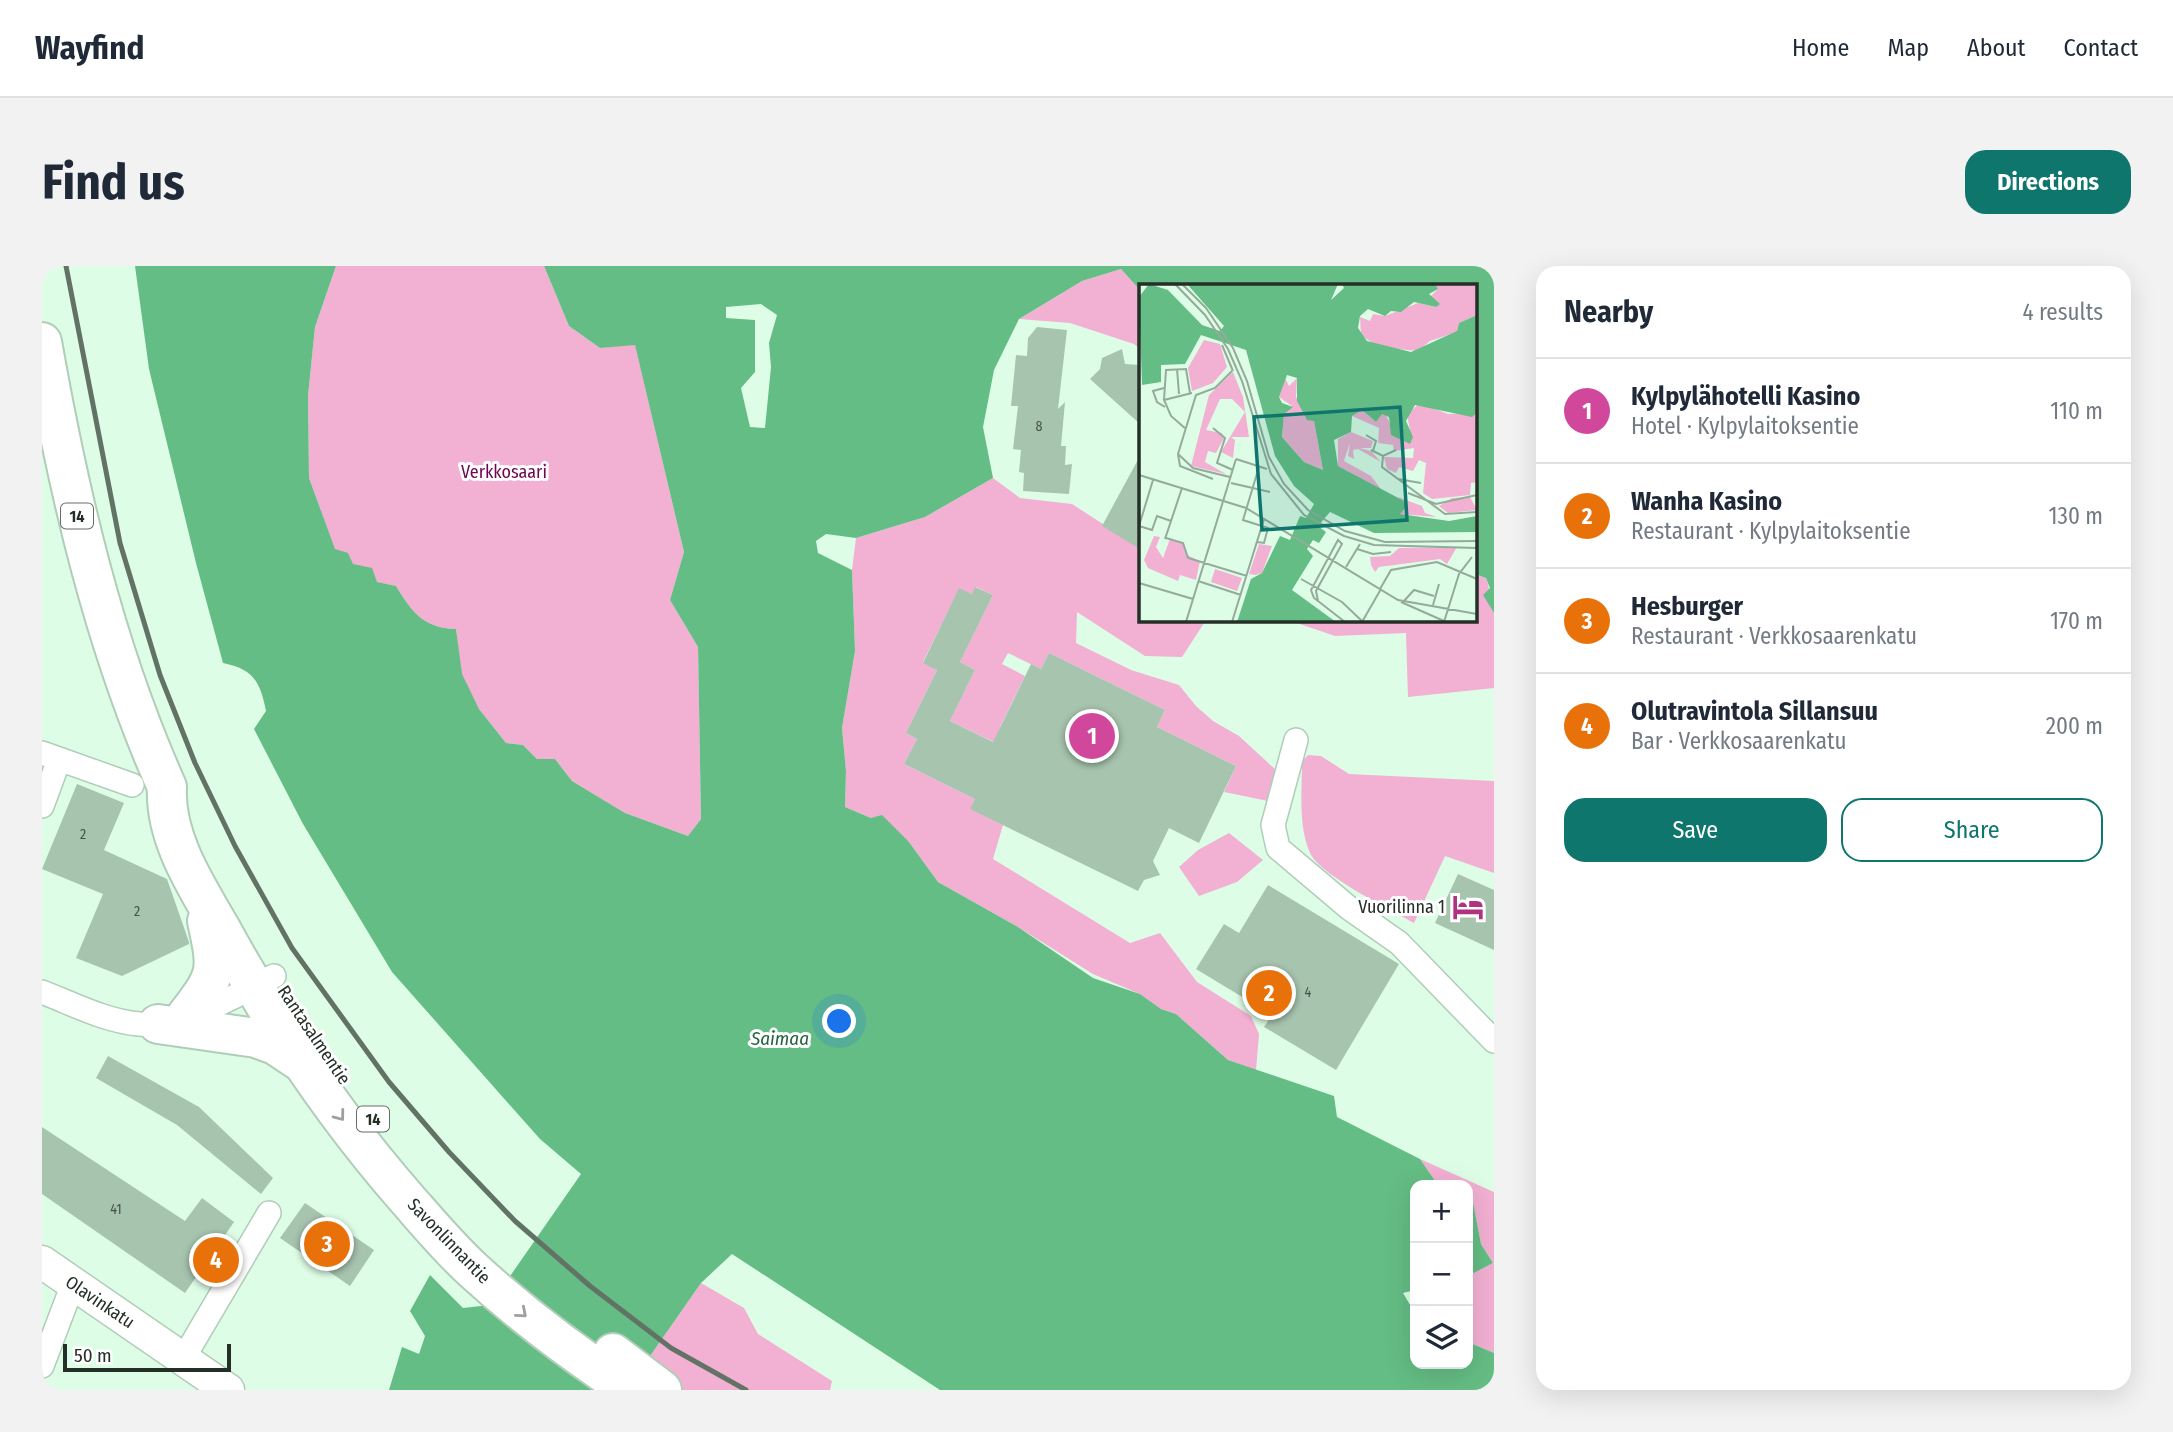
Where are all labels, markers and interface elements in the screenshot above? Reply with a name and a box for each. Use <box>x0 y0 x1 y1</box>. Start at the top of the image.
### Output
text: Wayfind <box>35 28 144 68</box>
text: Home <box>1792 34 1849 62</box>
text: Map <box>1887 34 1929 62</box>
text: About <box>1967 34 2025 62</box>
text: Contact <box>2063 34 2138 62</box>
button: Directions <box>1965 150 2131 214</box>
text: Find us <box>42 153 185 212</box>
inset map <box>1139 284 1476 621</box>
text: Nearby <box>1564 294 1653 330</box>
text: 4 results <box>2022 298 2103 326</box>
text: Kylpylähotelli Kasino <box>1631 381 1860 412</box>
text: 1 <box>1582 397 1592 425</box>
text: 110 m <box>2050 397 2103 425</box>
text: Hotel · Kylpylaitoksentie <box>1631 412 1859 440</box>
house number: 8 <box>1036 418 1043 435</box>
park label: Verkkosaari <box>461 461 547 483</box>
text: Wanha Kasino <box>1631 486 1782 517</box>
text: 2 <box>1582 502 1592 530</box>
text: 130 m <box>2049 502 2103 530</box>
road number: 14 <box>61 504 93 528</box>
text: Restaurant · Kylpylaitoksentie <box>1631 517 1911 545</box>
text: Hesburger <box>1631 591 1743 622</box>
text: 3 <box>1582 607 1592 635</box>
text: 170 m <box>2050 607 2103 635</box>
text: Restaurant · Verkkosaarenkatu <box>1631 622 1917 650</box>
text: Olutravintola Sillansuu <box>1631 696 1878 727</box>
pin: 1 <box>1069 710 1115 762</box>
text: 4 <box>1581 712 1593 740</box>
text: 200 m <box>2046 712 2103 740</box>
text: Bar · Verkkosaarenkatu <box>1631 727 1847 755</box>
button: Save <box>1564 798 1827 862</box>
button: Share <box>1841 798 2103 862</box>
house number: 2 <box>80 826 86 843</box>
hotel icon: Vuorilinna 1 <box>1451 890 1485 924</box>
place label: Vuorilinna 1 <box>1358 896 1445 918</box>
house number: 2 <box>134 903 140 920</box>
pin: 2 <box>1246 967 1292 1019</box>
street label: Rantasalmentie <box>273 981 355 1089</box>
house number: 4 <box>1305 984 1312 1001</box>
your location <box>822 1004 856 1038</box>
water label: Saimaa <box>750 1027 809 1050</box>
road number: 14 <box>357 1106 389 1132</box>
one-way arrow <box>331 1108 344 1121</box>
map controls <box>1410 1180 1473 1369</box>
button: + <box>1410 1180 1473 1243</box>
street label: Savonlinnantie <box>403 1194 495 1288</box>
house number: 41 <box>110 1201 122 1218</box>
pin: 3 <box>304 1218 350 1270</box>
pin: 4 <box>193 1234 239 1286</box>
button: − <box>1410 1243 1473 1306</box>
street label: Olavinkatu <box>61 1271 139 1333</box>
one-way arrow <box>514 1305 527 1317</box>
button: layers <box>1410 1306 1473 1369</box>
scale bar <box>63 1341 231 1373</box>
text: 50 m <box>74 1344 112 1367</box>

